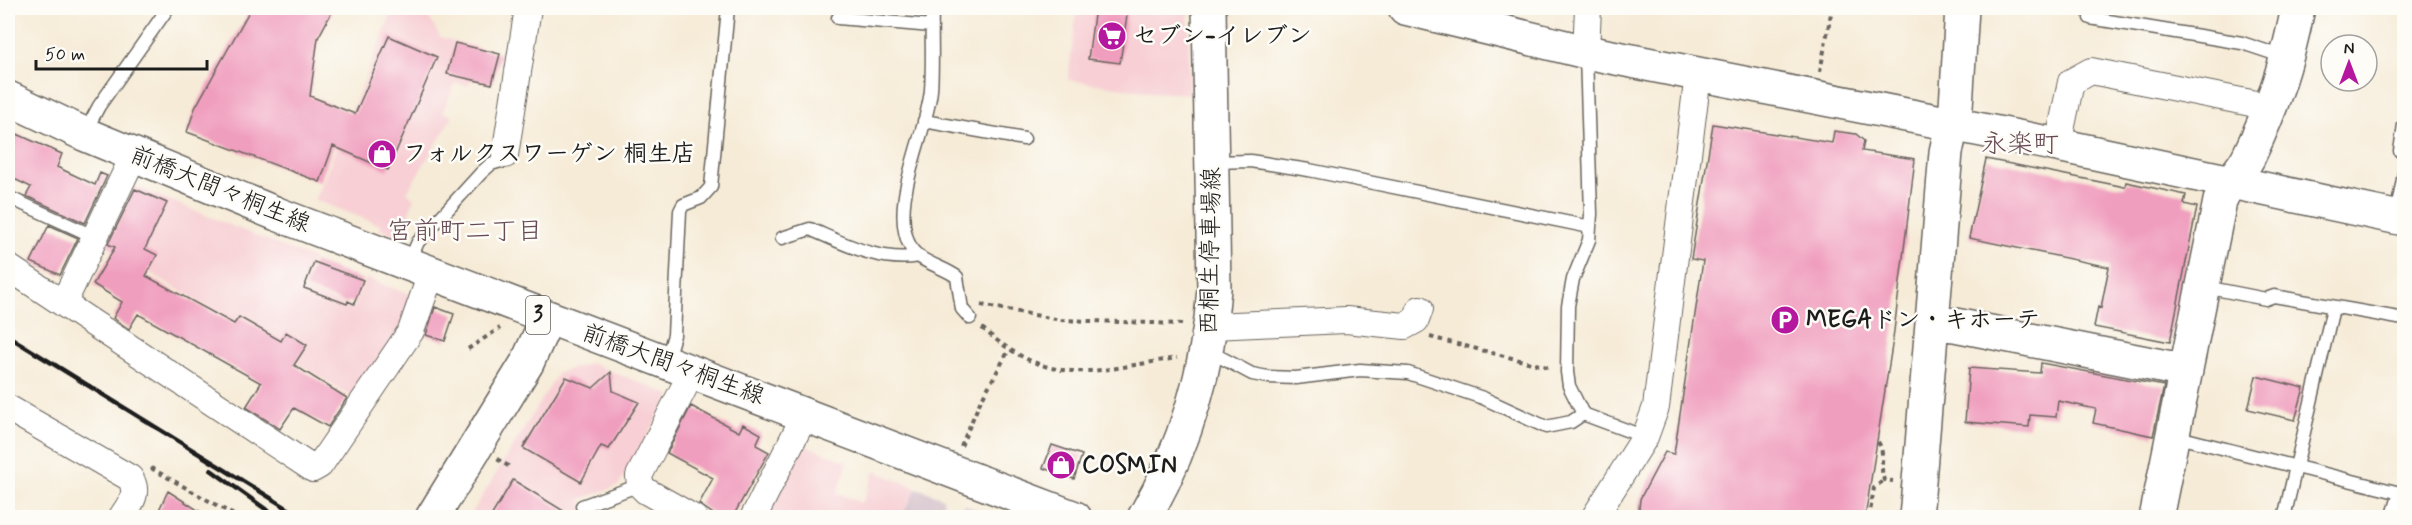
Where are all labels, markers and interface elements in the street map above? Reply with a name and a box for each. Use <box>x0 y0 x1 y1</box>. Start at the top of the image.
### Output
supermarket icon: セブン-イレブン <box>1096 20 1128 52</box>
place label: セブン-イレブン <box>1133 21 1312 52</box>
scale bar <box>36 33 207 71</box>
north arrow <box>2319 33 2379 93</box>
text: N <box>2344 39 2354 60</box>
text: 50 m <box>45 43 85 67</box>
district label: 永楽町 <box>1981 128 2059 162</box>
shop icon: フォルクスワーゲン 桐生店 <box>366 138 398 170</box>
place label: フォルクスワーゲン 桐生店 <box>403 139 696 170</box>
street label: 前橋大間々桐生線 <box>125 140 315 240</box>
street label: 西桐生停車場線 <box>1194 167 1228 335</box>
district label: 宮前町二丁目 <box>387 215 543 249</box>
road number: 3 <box>526 296 550 334</box>
parking icon: MEGAドン・キホーテ <box>1769 304 1801 336</box>
place label: MEGAドン・キホーテ <box>1806 305 2040 336</box>
street label: 前橋大間々桐生線 <box>577 318 769 412</box>
shop icon: COSMIN <box>1045 449 1077 481</box>
place label: COSMIN <box>1082 450 1177 481</box>

